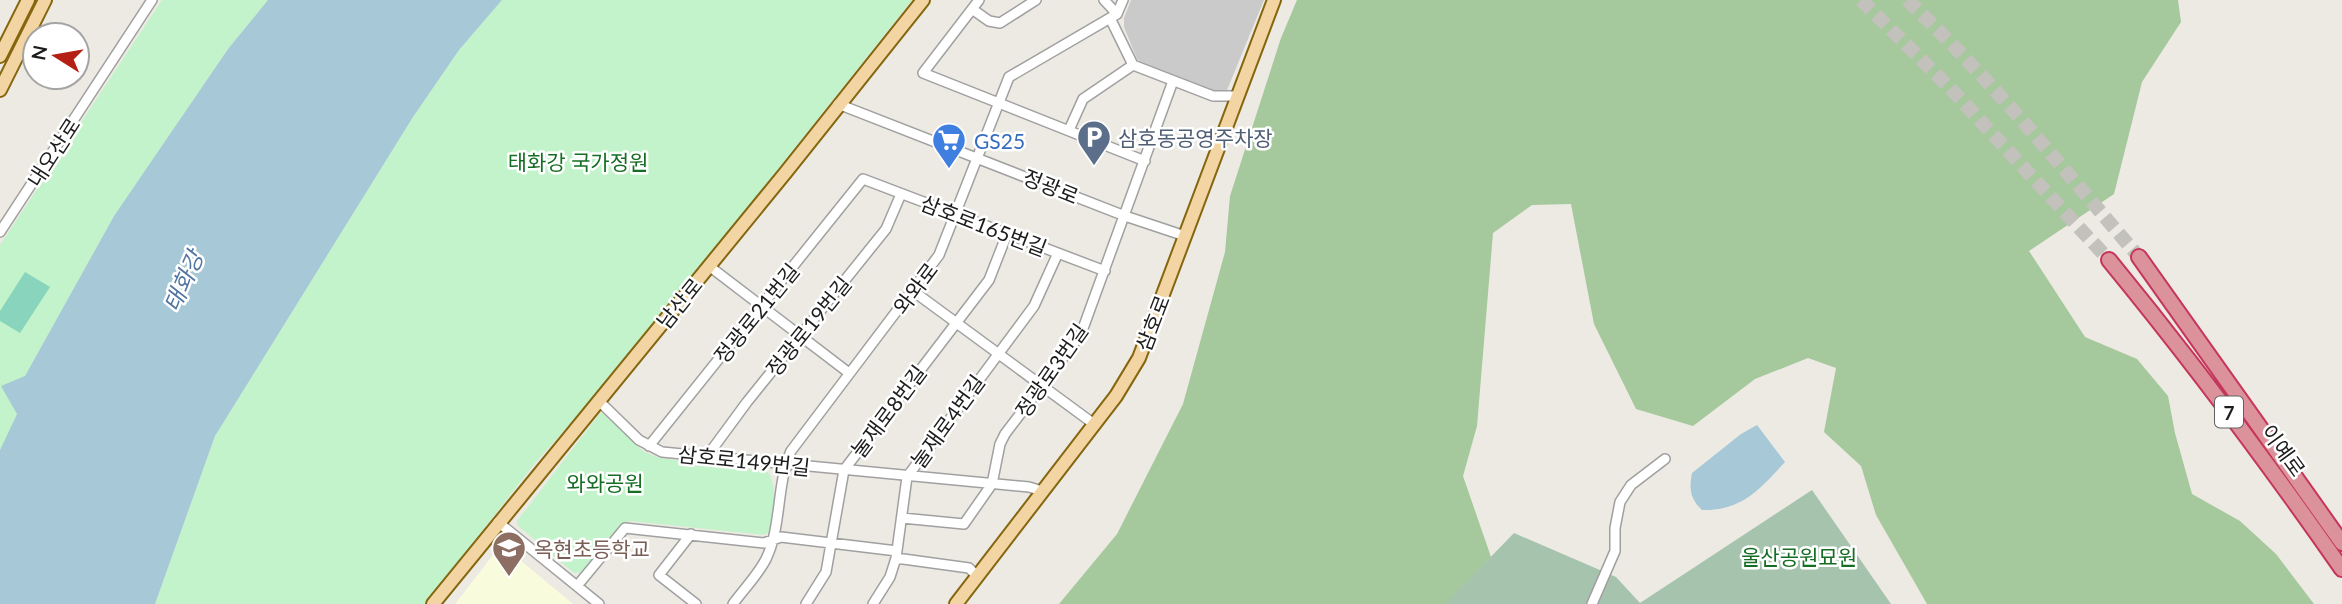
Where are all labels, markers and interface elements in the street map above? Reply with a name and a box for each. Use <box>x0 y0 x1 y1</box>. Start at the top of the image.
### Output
north arrow <box>21 21 91 91</box>
text: N <box>26 43 52 62</box>
street label: 내오산로 <box>21 113 85 191</box>
parking icon: 삼호동공영주차장 <box>1075 118 1113 167</box>
supermarket icon: GS25 <box>930 121 968 170</box>
place label: 삼호동공영주차장 <box>1118 125 1273 150</box>
place label: GS25 <box>974 128 1025 153</box>
park label: 태화강 국가정원 <box>508 149 648 174</box>
street label: 정광로 <box>1019 164 1083 208</box>
street label: 삼호로165번길 <box>917 189 1051 261</box>
water label: 태화강 <box>157 244 210 316</box>
street label: 와와로 <box>888 257 942 319</box>
street label: 정광로21번길 <box>708 258 804 368</box>
street label: 정광로19번길 <box>760 271 856 381</box>
street label: 남산로 <box>651 273 707 333</box>
street label: 삼호로 <box>1130 291 1174 355</box>
street label: 정광로3번길 <box>1010 318 1092 422</box>
street label: 눌재로8번길 <box>845 360 931 462</box>
street label: 눌재로4번길 <box>905 370 989 472</box>
road number: 7 <box>2215 396 2243 428</box>
street label: 이예로 <box>2257 419 2311 481</box>
street label: 삼호로149번길 <box>676 441 812 479</box>
park label: 와와공원 <box>566 470 644 495</box>
school or university icon: 옥현초등학교 <box>490 529 528 578</box>
place label: 옥현초등학교 <box>534 536 650 561</box>
park label: 울산공원묘원 <box>1741 544 1857 569</box>

